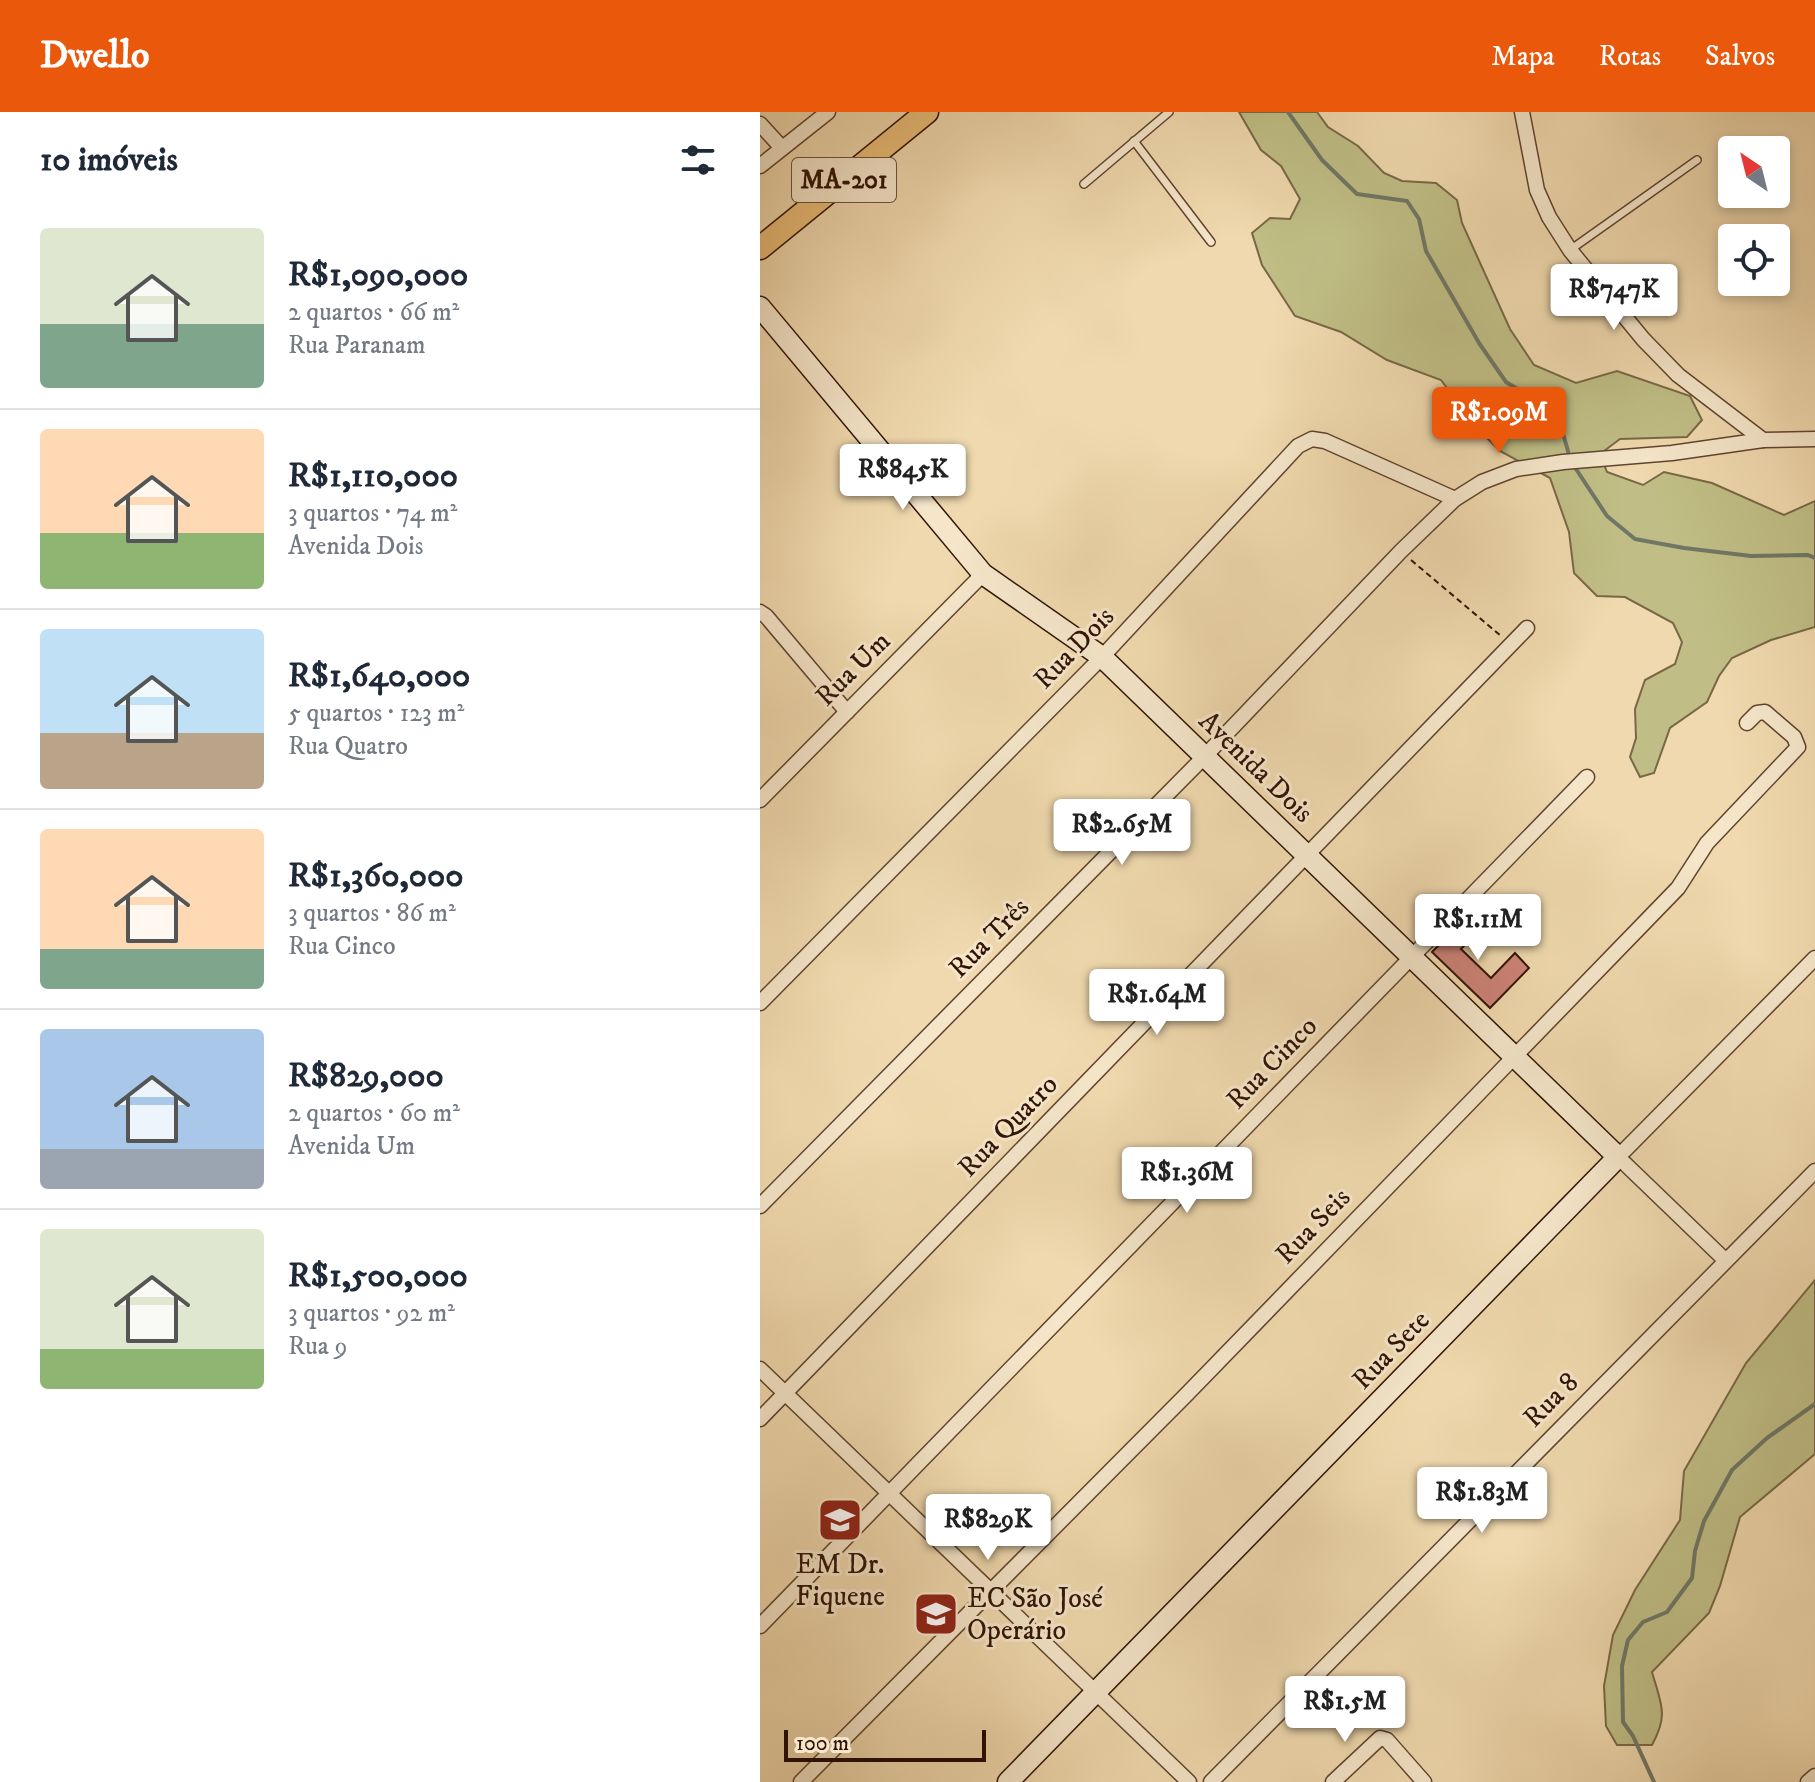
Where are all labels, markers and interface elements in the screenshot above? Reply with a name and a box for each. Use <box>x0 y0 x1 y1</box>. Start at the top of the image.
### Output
text: Dwello <box>40 32 149 80</box>
text: Mapa <box>1491 39 1555 74</box>
text: Rotas <box>1599 39 1661 74</box>
text: Salvos <box>1705 39 1775 74</box>
north arrow <box>1718 136 1790 208</box>
map controls <box>1718 136 1790 296</box>
icon: filters <box>676 138 720 182</box>
text: 10 imóveis <box>40 139 178 181</box>
road number: MA-201 <box>792 158 896 202</box>
button: locate <box>1718 224 1790 296</box>
text: R$1,090,000 <box>288 254 468 296</box>
icon: home <box>104 260 200 356</box>
pin: R$747K <box>1549 264 1679 332</box>
text: R$747K <box>1569 273 1659 306</box>
text: 2 quartos · 66 m² <box>288 296 459 329</box>
text: Rua Paranam <box>288 329 426 362</box>
pin: R$1.09M <box>1425 387 1573 455</box>
text: R$1.09M <box>1450 396 1548 429</box>
pin: R$845K <box>838 444 968 512</box>
text: R$845K <box>858 453 948 486</box>
text: R$1,110,000 <box>288 455 458 497</box>
icon: home <box>104 461 200 557</box>
text: 3 quartos · 74 m² <box>288 497 457 530</box>
text: Avenida Dois <box>288 530 423 563</box>
street label: Rua Dois <box>1026 599 1122 697</box>
street label: Rua Um <box>808 624 898 714</box>
text: R$1,640,000 <box>288 655 470 697</box>
icon: home <box>104 661 200 757</box>
text: 5 quartos · 123 m² <box>288 697 464 730</box>
street label: Avenida Dois <box>1191 704 1321 830</box>
text: Rua Quatro <box>288 730 408 763</box>
pin: R$2.65M <box>1048 799 1196 867</box>
text: R$2.65M <box>1071 808 1173 841</box>
text: R$1,360,000 <box>288 855 464 897</box>
icon: home <box>104 861 200 957</box>
street label: Rua Três <box>941 890 1037 986</box>
pin: R$1.11M <box>1404 894 1552 962</box>
text: 3 quartos · 86 m² <box>288 897 456 930</box>
text: R$1.11M <box>1433 903 1523 936</box>
text: Rua Cinco <box>288 930 396 963</box>
pin: R$1.64M <box>1083 969 1231 1037</box>
text: R$1.64M <box>1107 978 1207 1011</box>
street label: Rua Cinco <box>1219 1009 1325 1117</box>
text: R$829,000 <box>288 1055 444 1097</box>
icon: home <box>104 1061 200 1157</box>
street label: Rua Quatro <box>951 1067 1065 1185</box>
text: 2 quartos · 60 m² <box>288 1097 460 1130</box>
text: Avenida Um <box>288 1130 415 1163</box>
pin: R$1.36M <box>1113 1147 1261 1215</box>
text: R$1.36M <box>1140 1156 1234 1189</box>
street label: Rua Seis <box>1268 1180 1358 1272</box>
text: R$1,500,000 <box>288 1255 468 1297</box>
icon: home <box>104 1261 200 1357</box>
text: 3 quartos · 92 m² <box>288 1297 455 1330</box>
street label: Rua Sete <box>1345 1303 1437 1397</box>
text: Rua 9 <box>288 1330 347 1363</box>
street label: Rua 8 <box>1516 1365 1586 1435</box>
pin: R$1.83M <box>1408 1467 1556 1535</box>
text: R$1.83M <box>1435 1476 1529 1509</box>
pin: R$829K <box>923 1494 1053 1562</box>
school or university icon: EM Dr. Fiquene <box>816 1496 864 1544</box>
text: R$829K <box>944 1503 1032 1536</box>
place label: EM Dr. Fiquene <box>795 1547 885 1614</box>
place label: EC São José Operário <box>967 1581 1103 1648</box>
school or university icon: EC São José Operário <box>912 1590 960 1638</box>
pin: R$1.5M <box>1280 1676 1410 1744</box>
text: R$1.5M <box>1303 1685 1387 1718</box>
scale bar <box>784 1726 986 1762</box>
text: 100 m <box>796 1730 849 1757</box>

